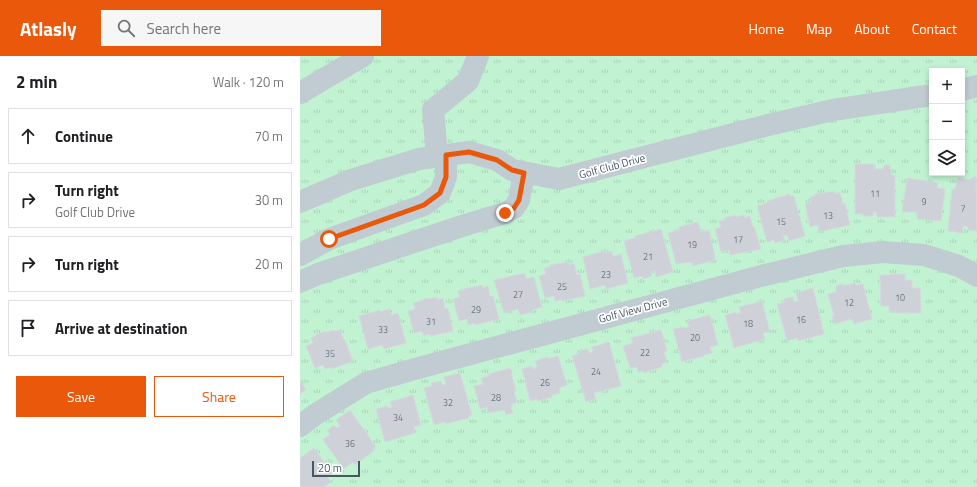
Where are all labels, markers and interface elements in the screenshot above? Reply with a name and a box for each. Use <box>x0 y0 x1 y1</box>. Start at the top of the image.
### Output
search box <box>101 10 381 46</box>
text: Atlasly <box>20 14 77 43</box>
icon: search <box>115 17 137 39</box>
text: Search here <box>147 17 221 40</box>
text: Home <box>749 18 784 39</box>
text: Map <box>806 18 832 39</box>
text: About <box>854 18 890 39</box>
text: Contact <box>912 18 957 39</box>
map controls <box>929 68 965 176</box>
button: + <box>929 68 965 104</box>
text: 2 min <box>16 69 57 95</box>
text: Walk · 120 m <box>213 72 284 92</box>
button: − <box>929 104 965 140</box>
icon: ahead <box>17 125 39 147</box>
text: Continue <box>55 125 113 148</box>
text: 70 m <box>255 126 283 146</box>
button: layers <box>929 140 965 176</box>
street label: Golf Club Drive <box>577 149 647 183</box>
text: Turn right <box>55 179 119 202</box>
house number: 11 <box>870 187 880 200</box>
icon: right <box>17 189 39 211</box>
text: 30 m <box>255 190 283 210</box>
house number: 9 <box>921 195 927 208</box>
text: Golf Club Drive <box>55 202 135 222</box>
house number: 7 <box>960 202 966 215</box>
route end <box>496 204 514 222</box>
house number: 13 <box>823 209 833 222</box>
house number: 15 <box>776 215 786 228</box>
route start <box>320 230 338 248</box>
house number: 17 <box>733 233 743 246</box>
house number: 19 <box>687 238 697 251</box>
house number: 21 <box>643 250 653 263</box>
icon: right <box>17 253 39 275</box>
text: Turn right <box>55 253 119 276</box>
text: 20 m <box>255 254 283 274</box>
house number: 23 <box>601 268 611 281</box>
house number: 25 <box>557 280 567 293</box>
house number: 27 <box>513 288 523 301</box>
house number: 10 <box>895 291 905 304</box>
street label: Golf View Drive <box>597 293 669 327</box>
house number: 12 <box>844 296 854 309</box>
house number: 29 <box>471 303 481 316</box>
house number: 16 <box>796 313 806 326</box>
house number: 31 <box>426 315 436 328</box>
icon: arrive <box>17 317 39 339</box>
text: Arrive at destination <box>55 317 188 340</box>
house number: 18 <box>743 317 753 330</box>
house number: 33 <box>378 323 388 336</box>
house number: 20 <box>690 331 700 344</box>
house number: 22 <box>640 346 650 359</box>
house number: 35 <box>325 347 335 360</box>
house number: 24 <box>591 365 601 378</box>
button: Save <box>16 376 146 417</box>
button: Share <box>154 376 284 417</box>
house number: 26 <box>540 376 550 389</box>
house number: 28 <box>491 391 501 404</box>
house number: 32 <box>443 396 453 409</box>
house number: 34 <box>393 411 403 424</box>
house number: 36 <box>345 437 355 450</box>
scale bar <box>312 459 360 478</box>
text: 20 m <box>318 460 342 476</box>

